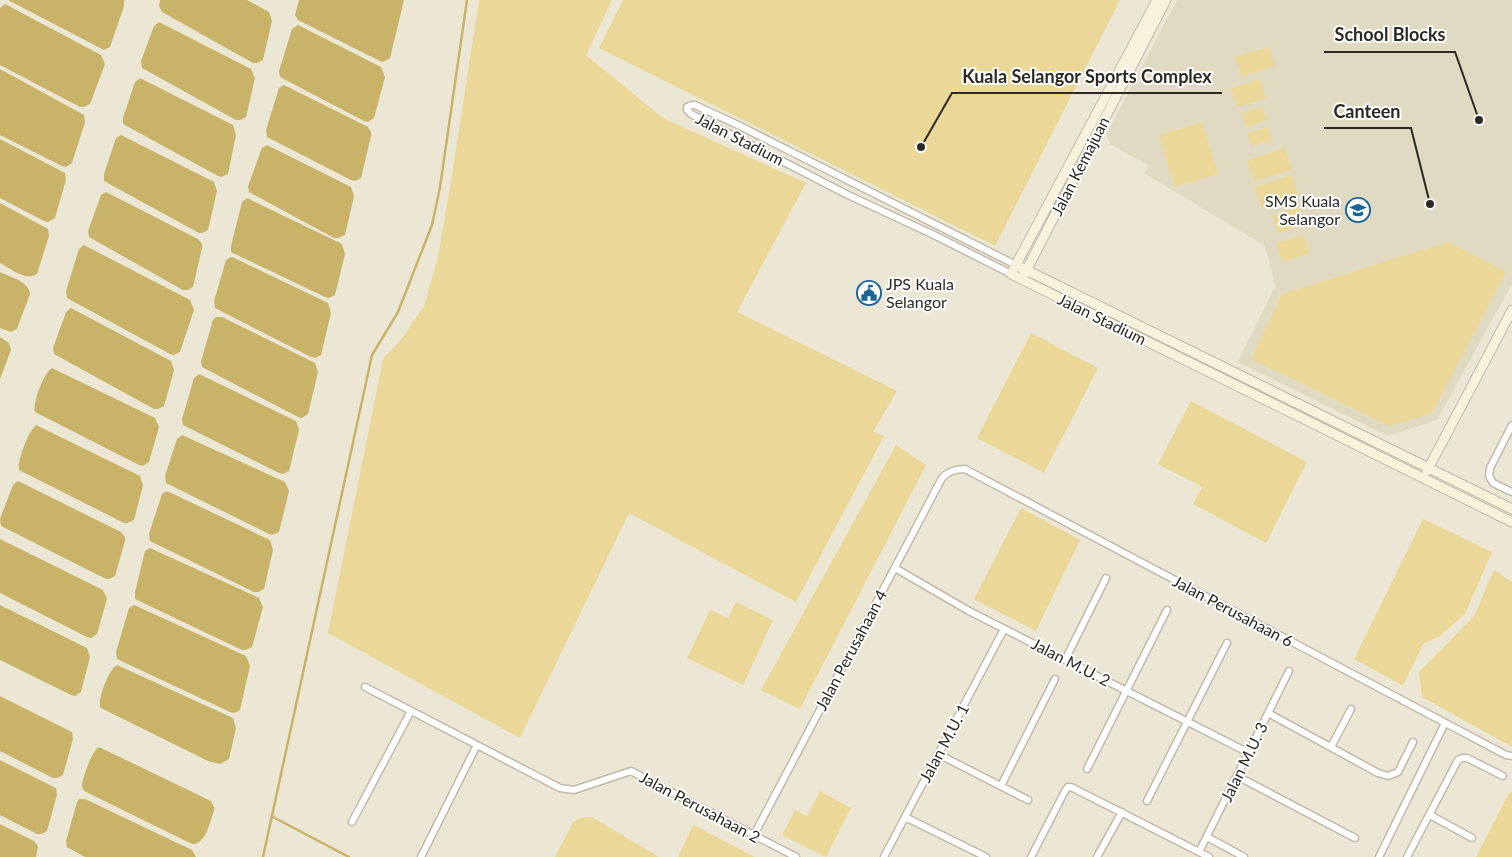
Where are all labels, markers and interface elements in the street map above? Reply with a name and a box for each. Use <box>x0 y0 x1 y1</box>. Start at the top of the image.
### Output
callout: School Blocks <box>1324 19 1455 52</box>
text: School Blocks <box>1335 23 1446 45</box>
callout: Kuala Selangor Sports Complex <box>952 60 1222 93</box>
text: Kuala Selangor Sports Complex <box>962 65 1212 87</box>
callout: Canteen <box>1324 95 1411 128</box>
text: Canteen <box>1333 100 1401 122</box>
street label: Jalan Stadium <box>693 108 787 169</box>
street label: Jalan Kemajuan <box>1046 113 1113 218</box>
place label: SMS Kuala Selangor <box>1265 191 1340 228</box>
school or university icon: SMS Kuala Selangor <box>1345 197 1371 223</box>
place label: JPS Kuala Selangor <box>886 274 954 311</box>
public building icon: JPS Kuala Selangor <box>856 280 882 306</box>
street label: Jalan Stadium <box>1055 289 1150 348</box>
street label: Jalan Perusahaan 6 <box>1170 571 1297 650</box>
street label: Jalan Perusahaan 4 <box>811 586 890 713</box>
street label: Jalan M.U. 2 <box>1029 634 1114 690</box>
street label: Jalan M.U. 1 <box>915 700 972 785</box>
street label: Jalan M.U. 3 <box>1216 719 1271 805</box>
street label: Jalan Perusahaan 2 <box>637 767 764 846</box>

